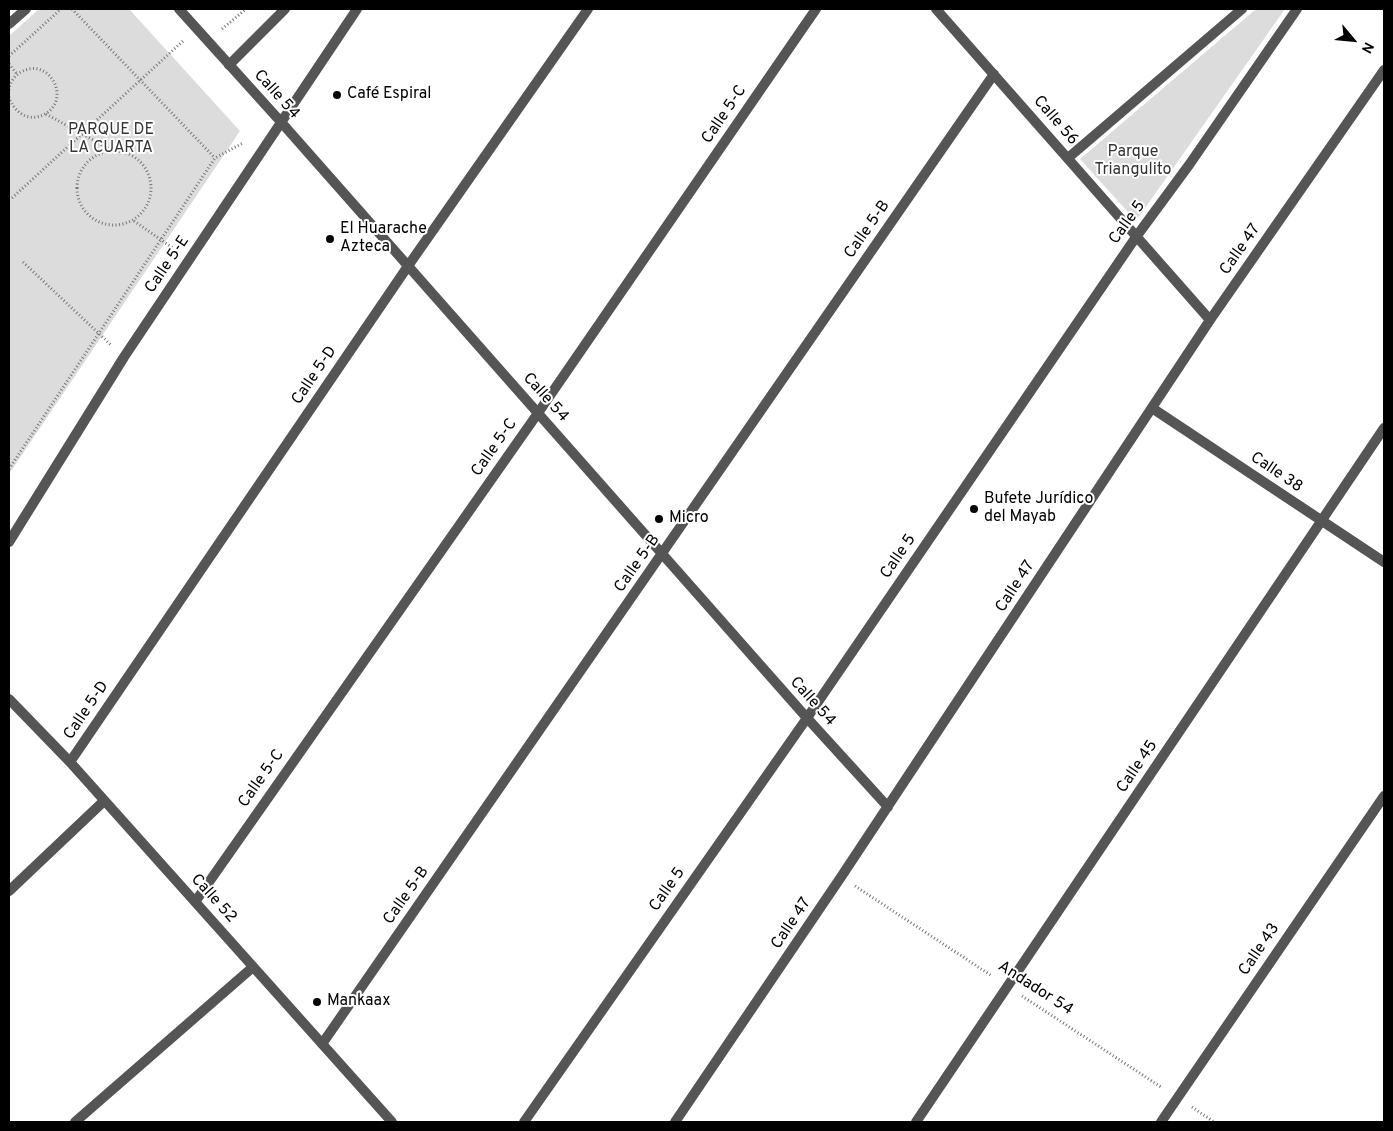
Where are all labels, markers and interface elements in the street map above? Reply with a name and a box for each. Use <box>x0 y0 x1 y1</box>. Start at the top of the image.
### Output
north arrow <box>1328 15 1378 65</box>
text: N <box>1357 39 1377 56</box>
street label: Calle 54 <box>249 66 303 124</box>
street label: Calle 5-C <box>699 82 751 148</box>
place label: Café Espiral <box>347 85 431 105</box>
marker: Café Espiral <box>331 89 343 101</box>
street label: Calle 56 <box>1028 92 1082 150</box>
park label: PARQUE DE LA CUARTA <box>68 121 154 159</box>
park label: Parque Triangulito <box>1094 143 1172 181</box>
street label: Calle 5-B <box>841 197 895 263</box>
street label: Calle 5 <box>1106 197 1150 249</box>
place label: El Huarache Azteca <box>340 220 427 258</box>
street label: Calle 47 <box>1217 221 1265 279</box>
street label: Calle 5-E <box>142 233 194 297</box>
marker: El Huarache Azteca <box>324 233 336 245</box>
street label: Calle 5-D <box>288 343 342 409</box>
street label: Calle 54 <box>518 369 572 427</box>
street label: Calle 5-C <box>468 415 522 481</box>
street label: Calle 38 <box>1246 449 1306 497</box>
place label: Bufete Jurídico del Mayab <box>984 490 1093 528</box>
marker: Bufete Jurídico del Mayab <box>968 503 980 515</box>
place label: Micro <box>669 509 709 529</box>
marker: Micro <box>653 513 665 525</box>
street label: Calle 5-B <box>611 531 665 597</box>
street label: Calle 5 <box>877 531 921 583</box>
street label: Calle 47 <box>992 558 1040 616</box>
street label: Calle 54 <box>785 673 839 731</box>
street label: Calle 5-D <box>60 678 114 744</box>
street label: Calle 45 <box>1113 737 1163 797</box>
street label: Calle 5-C <box>235 746 289 812</box>
street label: Calle 5-B <box>380 863 434 929</box>
street label: Calle 5 <box>646 864 690 916</box>
street label: Calle 52 <box>186 871 240 927</box>
street label: Calle 47 <box>768 895 816 953</box>
street label: Calle 43 <box>1236 920 1284 980</box>
street label: Andador 54 <box>994 958 1076 1020</box>
place label: Mankaax <box>327 992 391 1012</box>
marker: Mankaax <box>311 996 323 1008</box>

